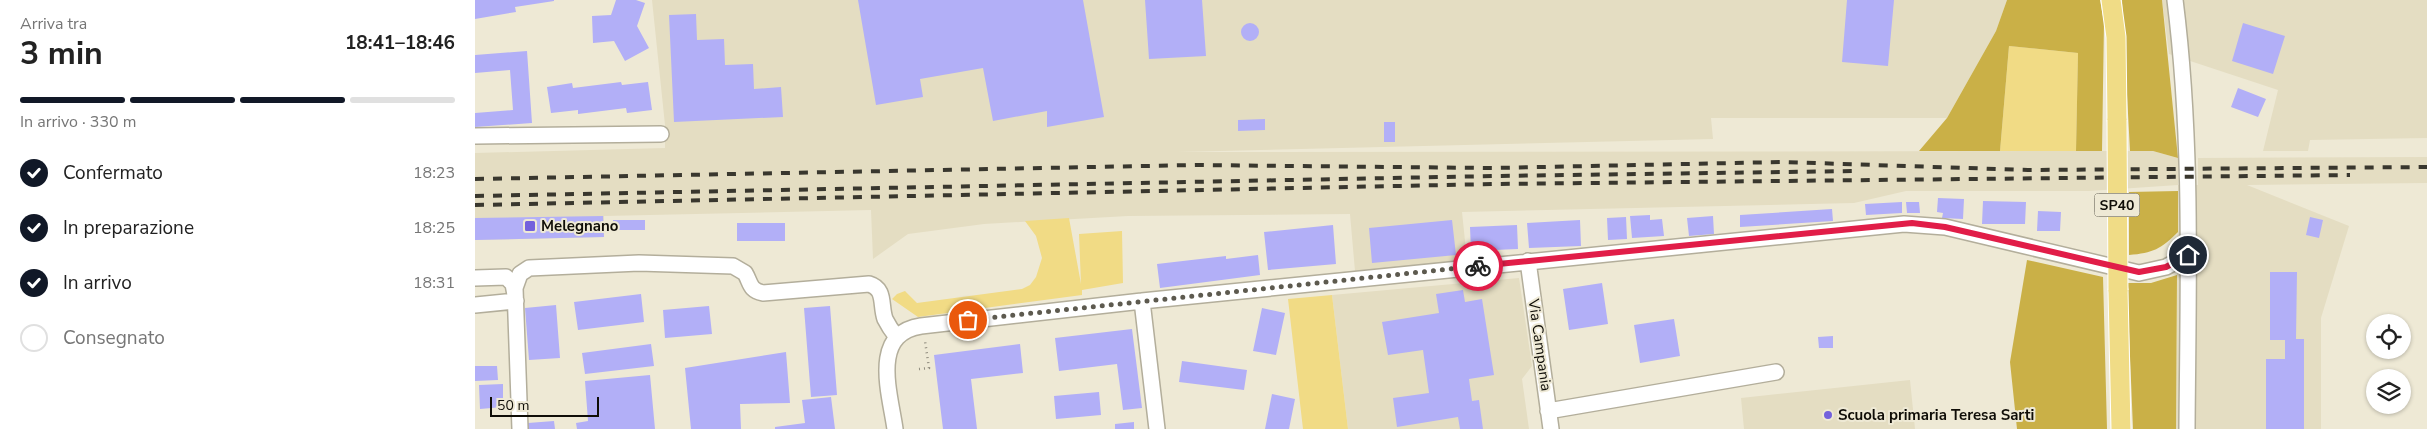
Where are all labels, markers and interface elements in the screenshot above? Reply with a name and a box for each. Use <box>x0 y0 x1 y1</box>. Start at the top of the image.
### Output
text: Arriva tra <box>20 13 87 35</box>
text: 18:41–18:46 <box>345 30 455 56</box>
text: 3 min <box>20 32 103 75</box>
text: In arrivo · 330 m <box>20 111 136 133</box>
icon: check <box>20 159 48 187</box>
text: Confermato <box>63 160 163 186</box>
text: 18:23 <box>413 162 455 184</box>
road number: SP40 <box>2095 194 2139 216</box>
icon: check <box>20 214 48 242</box>
text: In preparazione <box>63 215 194 241</box>
place label: Melegnano <box>541 216 619 236</box>
text: 18:25 <box>413 217 455 239</box>
marker: Melegnano <box>523 219 537 233</box>
pin <box>2167 234 2209 276</box>
courier <box>1453 241 1503 291</box>
icon: home <box>2174 241 2202 269</box>
icon: bike <box>1464 252 1492 280</box>
icon: check <box>20 269 48 297</box>
text: In arrivo <box>63 270 132 296</box>
text: 18:31 <box>413 272 455 294</box>
street label: Via Campania <box>1523 297 1556 392</box>
pin <box>947 299 989 341</box>
icon: bag <box>954 306 982 334</box>
map controls <box>2366 314 2411 414</box>
button: locate <box>2366 314 2411 359</box>
text: Consegnato <box>63 325 165 351</box>
button: layers <box>2366 369 2411 414</box>
scale bar <box>490 394 599 417</box>
text: 50 m <box>497 396 529 415</box>
place label: Scuola primaria Teresa Sarti <box>1838 405 2034 425</box>
marker: Scuola primaria Teresa Sarti <box>1822 409 1834 421</box>

